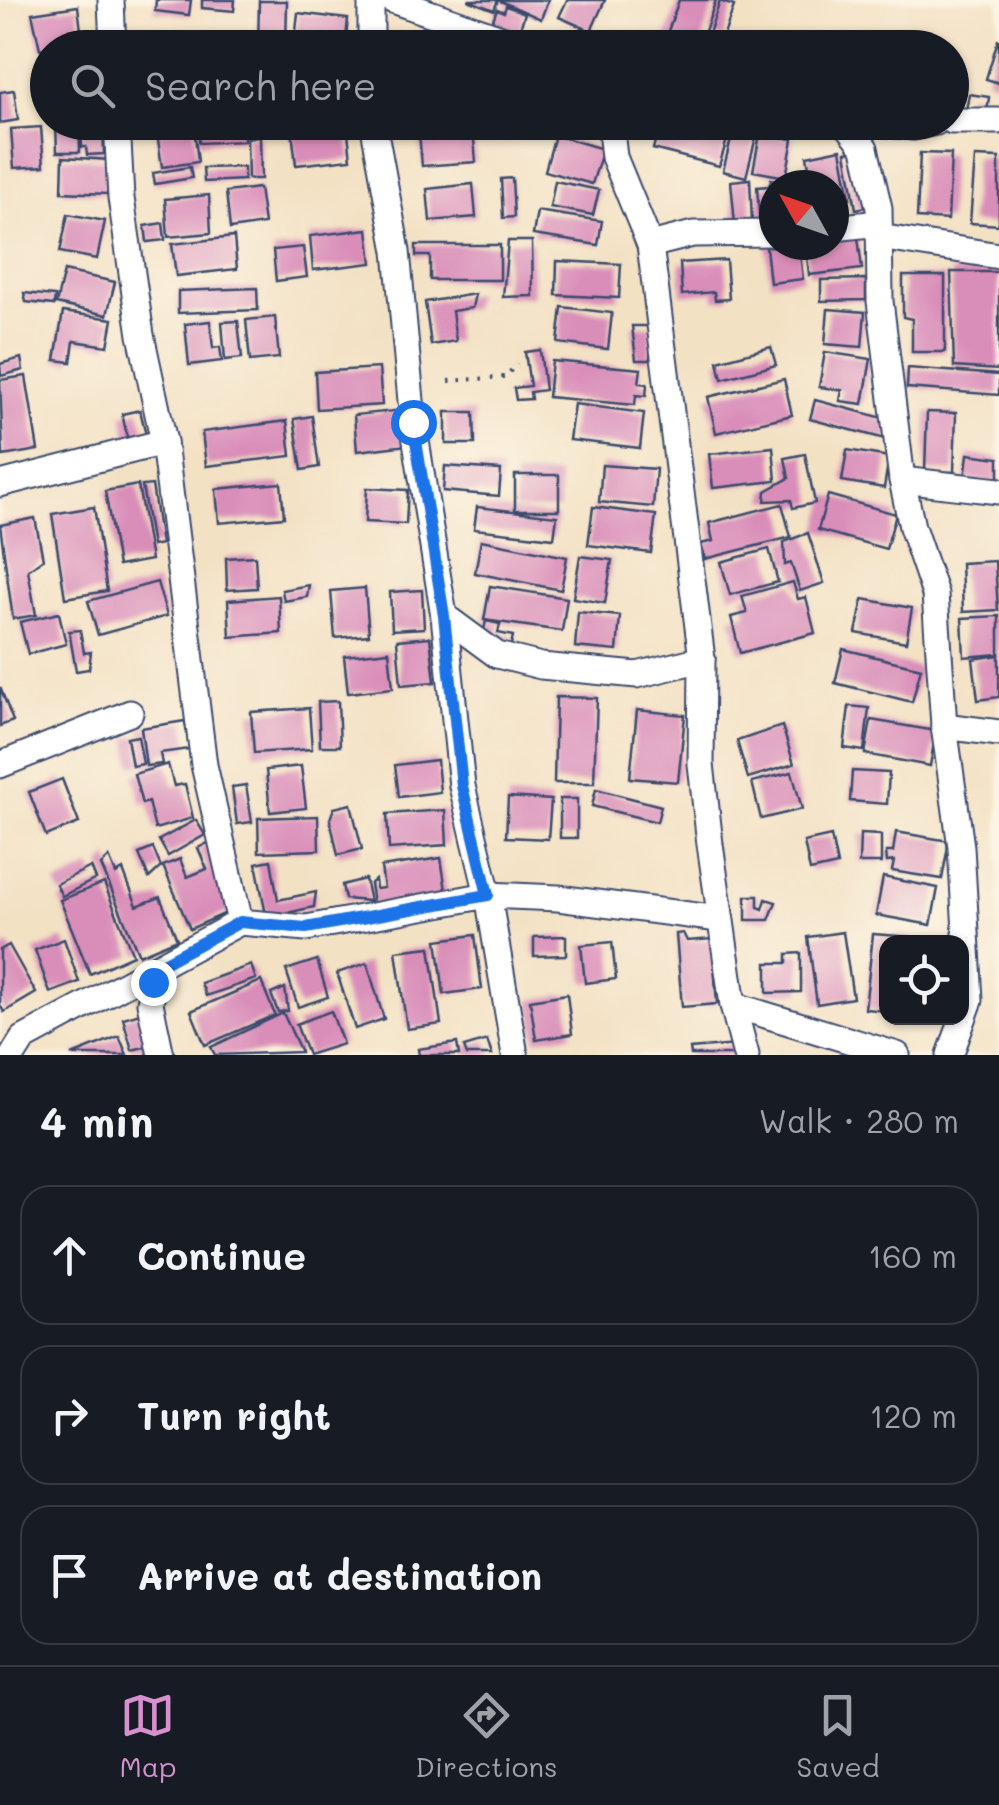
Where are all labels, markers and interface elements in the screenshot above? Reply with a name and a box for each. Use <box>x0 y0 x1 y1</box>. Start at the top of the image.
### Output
search box <box>30 30 969 140</box>
icon: search <box>65 58 120 113</box>
text: Search here <box>145 60 376 110</box>
north arrow <box>759 170 849 260</box>
route start <box>391 400 437 446</box>
map controls <box>879 935 969 1025</box>
button: locate <box>879 935 969 1025</box>
route end <box>131 960 177 1006</box>
text: 4 min <box>40 1093 153 1148</box>
text: Walk · 280 m <box>759 1099 959 1141</box>
icon: ahead <box>42 1228 97 1283</box>
text: Continue <box>137 1230 306 1280</box>
text: 160 m <box>868 1234 957 1276</box>
icon: right <box>42 1388 97 1443</box>
text: Turn right <box>137 1390 331 1440</box>
text: 120 m <box>869 1394 957 1436</box>
icon: arrive <box>42 1548 97 1603</box>
text: Arrive at destination <box>137 1550 542 1600</box>
tab: Map <box>119 1688 176 1784</box>
tab: Directions <box>415 1688 558 1784</box>
tab: Saved <box>796 1688 880 1784</box>

